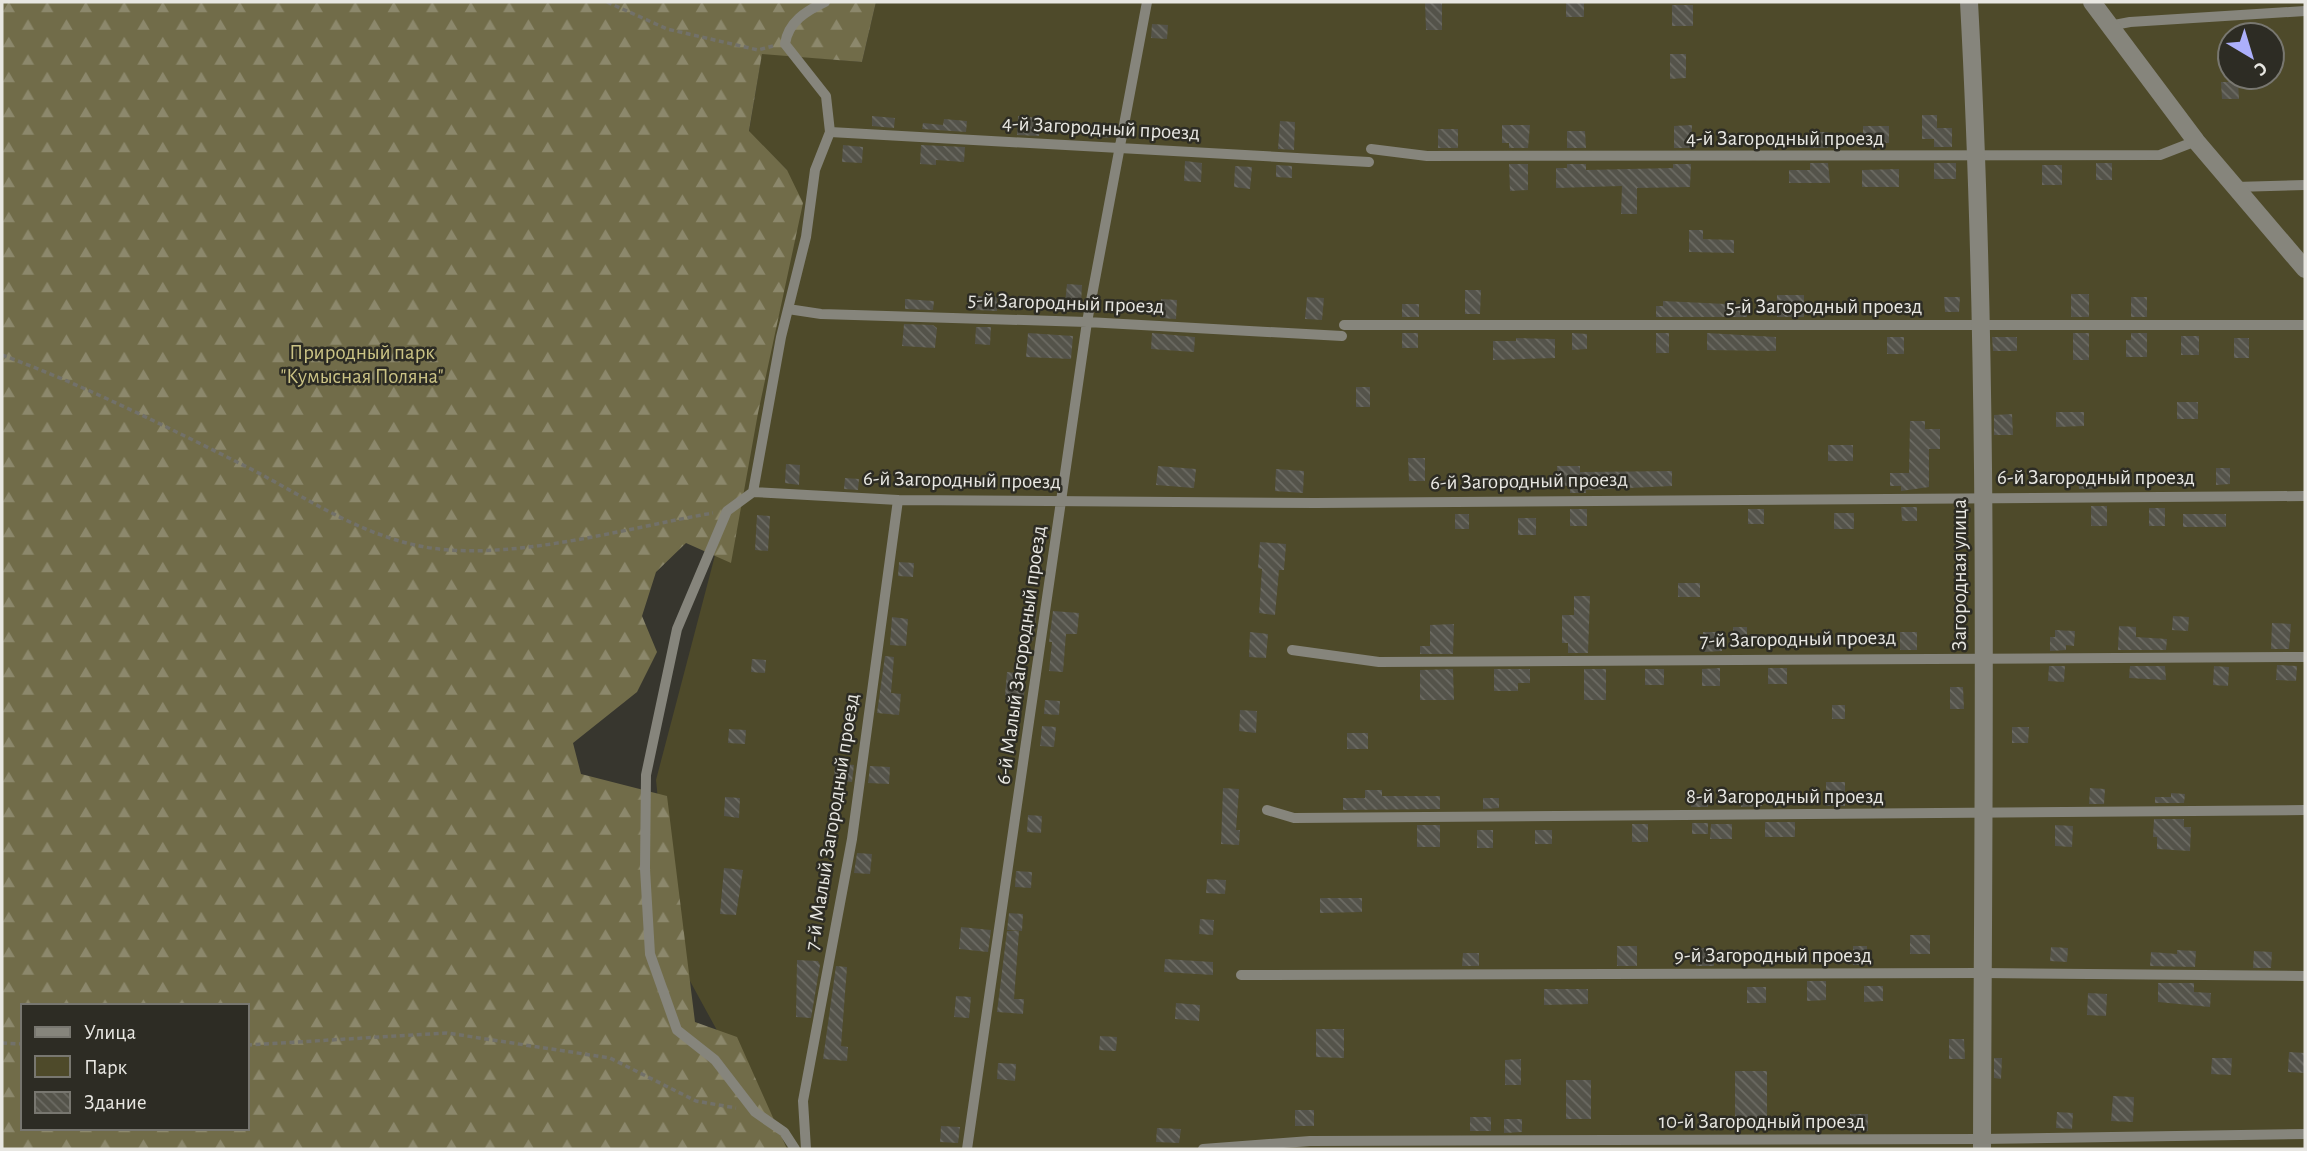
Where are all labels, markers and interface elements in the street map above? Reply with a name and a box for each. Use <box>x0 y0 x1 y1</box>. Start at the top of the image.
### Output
north arrow <box>2216 21 2286 91</box>
text: С <box>2251 57 2271 79</box>
street label: 4-й Загородный проезд <box>1002 112 1200 144</box>
street label: 4-й Загородный проезд <box>1686 128 1884 149</box>
street label: 5-й Загородный проезд <box>967 289 1165 317</box>
street label: 5-й Загородный проезд <box>1726 296 1922 317</box>
park label: Природный парк "Кумысная Поляна" <box>280 342 444 387</box>
street label: 6-й Загородный проезд <box>1997 467 2195 488</box>
street label: 6-й Загородный проезд <box>863 468 1061 492</box>
street label: 6-й Загородный проезд <box>1430 469 1628 493</box>
street label: Загородная улица <box>1949 499 1970 651</box>
street label: 6-й Малый Загородный проезд <box>992 524 1050 786</box>
street label: 7-й Загородный проезд <box>1699 627 1897 651</box>
street label: 7-й Малый Загородный проезд <box>801 692 863 952</box>
street label: 8-й Загородный проезд <box>1686 786 1884 807</box>
street label: 9-й Загородный проезд <box>1674 945 1872 966</box>
legend <box>21 1004 248 1130</box>
text: Улица <box>84 1022 137 1043</box>
text: Парк <box>84 1057 128 1078</box>
text: Здание <box>84 1092 147 1113</box>
street label: 10-й Загородный проезд <box>1659 1111 1865 1132</box>

